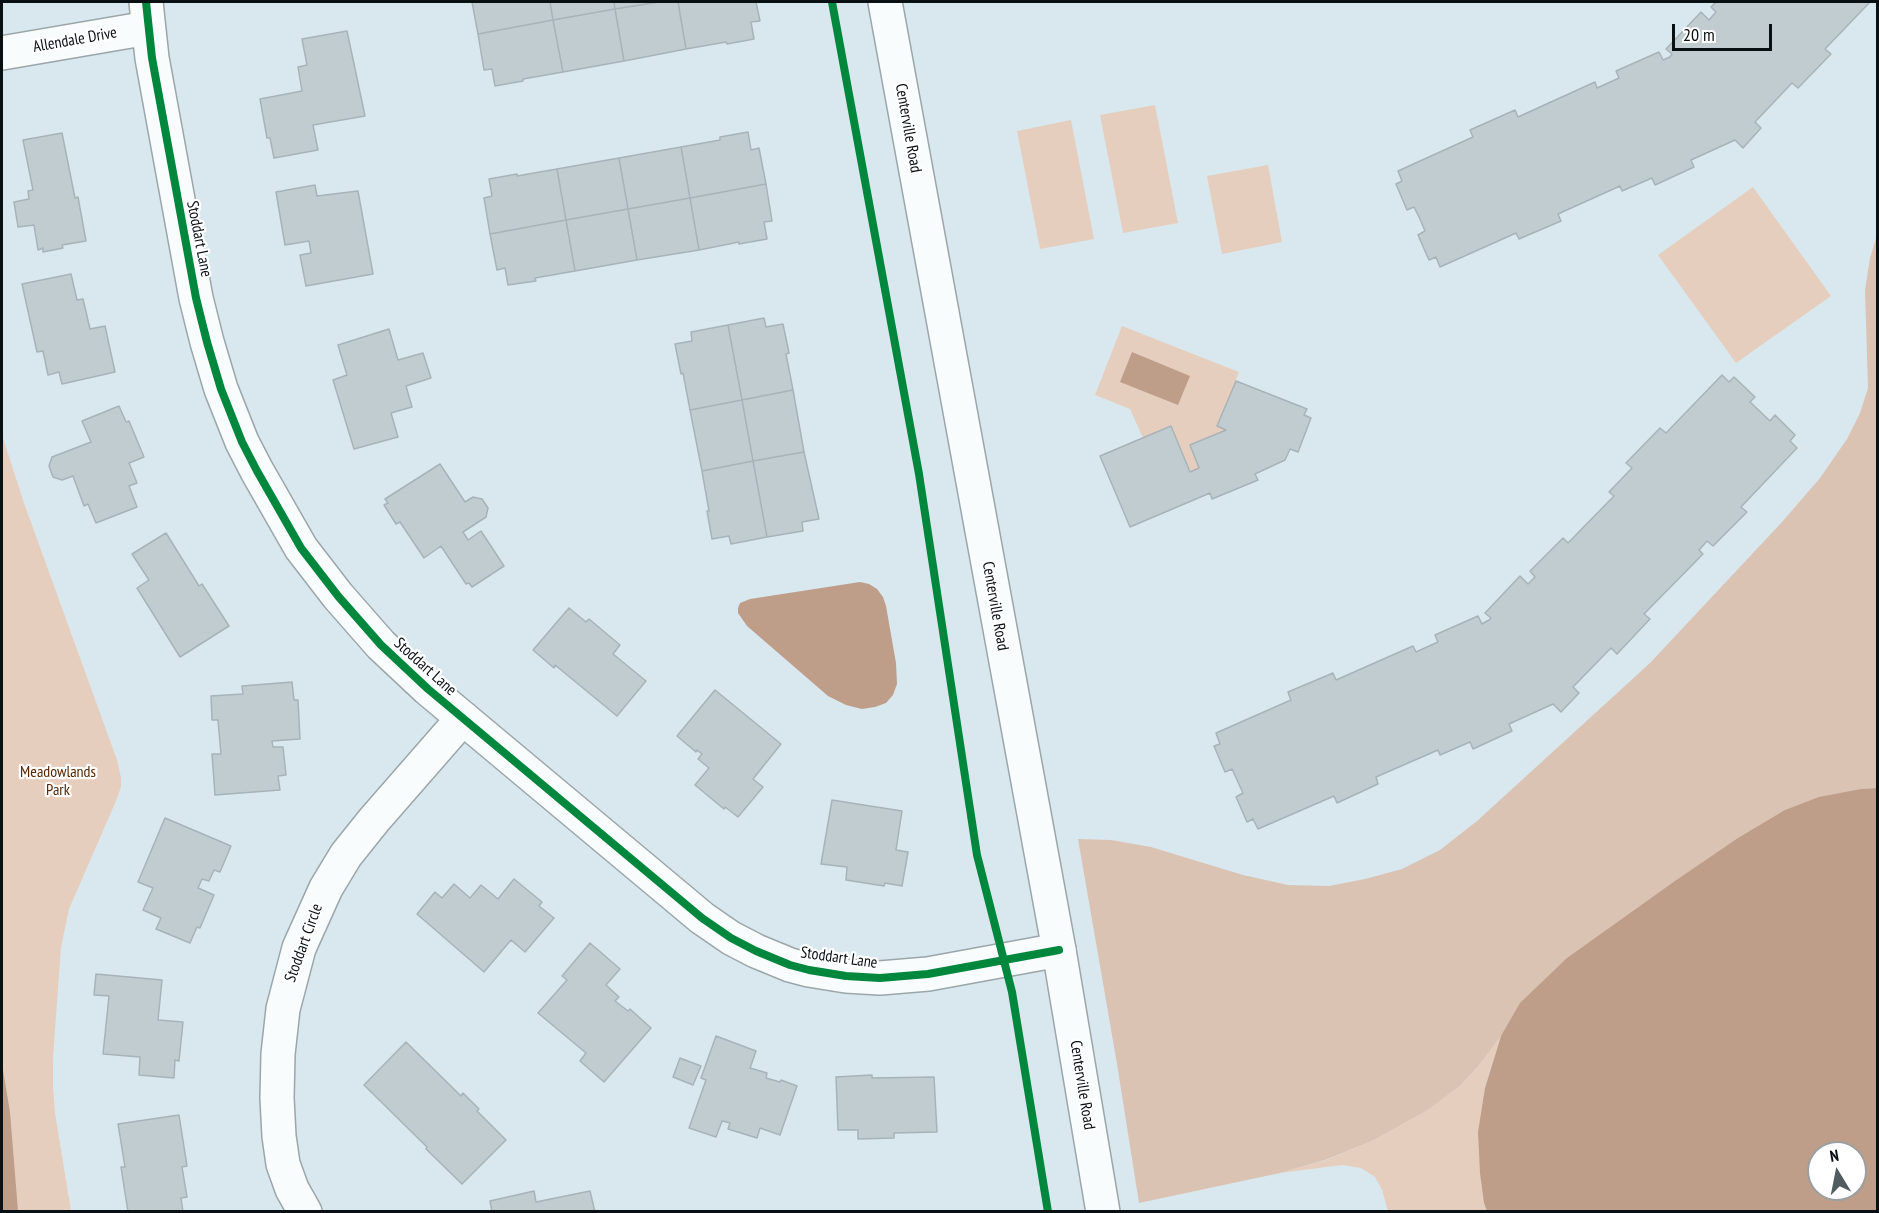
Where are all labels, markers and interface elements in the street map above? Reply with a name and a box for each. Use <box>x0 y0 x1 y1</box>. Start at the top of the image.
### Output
scale bar <box>1675 12 1776 50</box>
street label: Allendale Drive <box>32 23 118 57</box>
text: 20 m <box>1683 23 1715 46</box>
street label: Centerville Road <box>891 82 925 174</box>
street label: Stoddart Lane <box>182 199 216 279</box>
street label: Centerville Road <box>978 560 1012 652</box>
street label: Stoddart Lane <box>390 634 460 700</box>
park label: Meadowlands Park <box>20 762 96 800</box>
street label: Stoddart Circle <box>281 901 327 985</box>
street label: Stoddart Lane <box>799 943 879 973</box>
street label: Centerville Road <box>1065 1039 1099 1131</box>
north arrow <box>1807 1141 1867 1201</box>
text: N <box>1828 1145 1840 1166</box>

